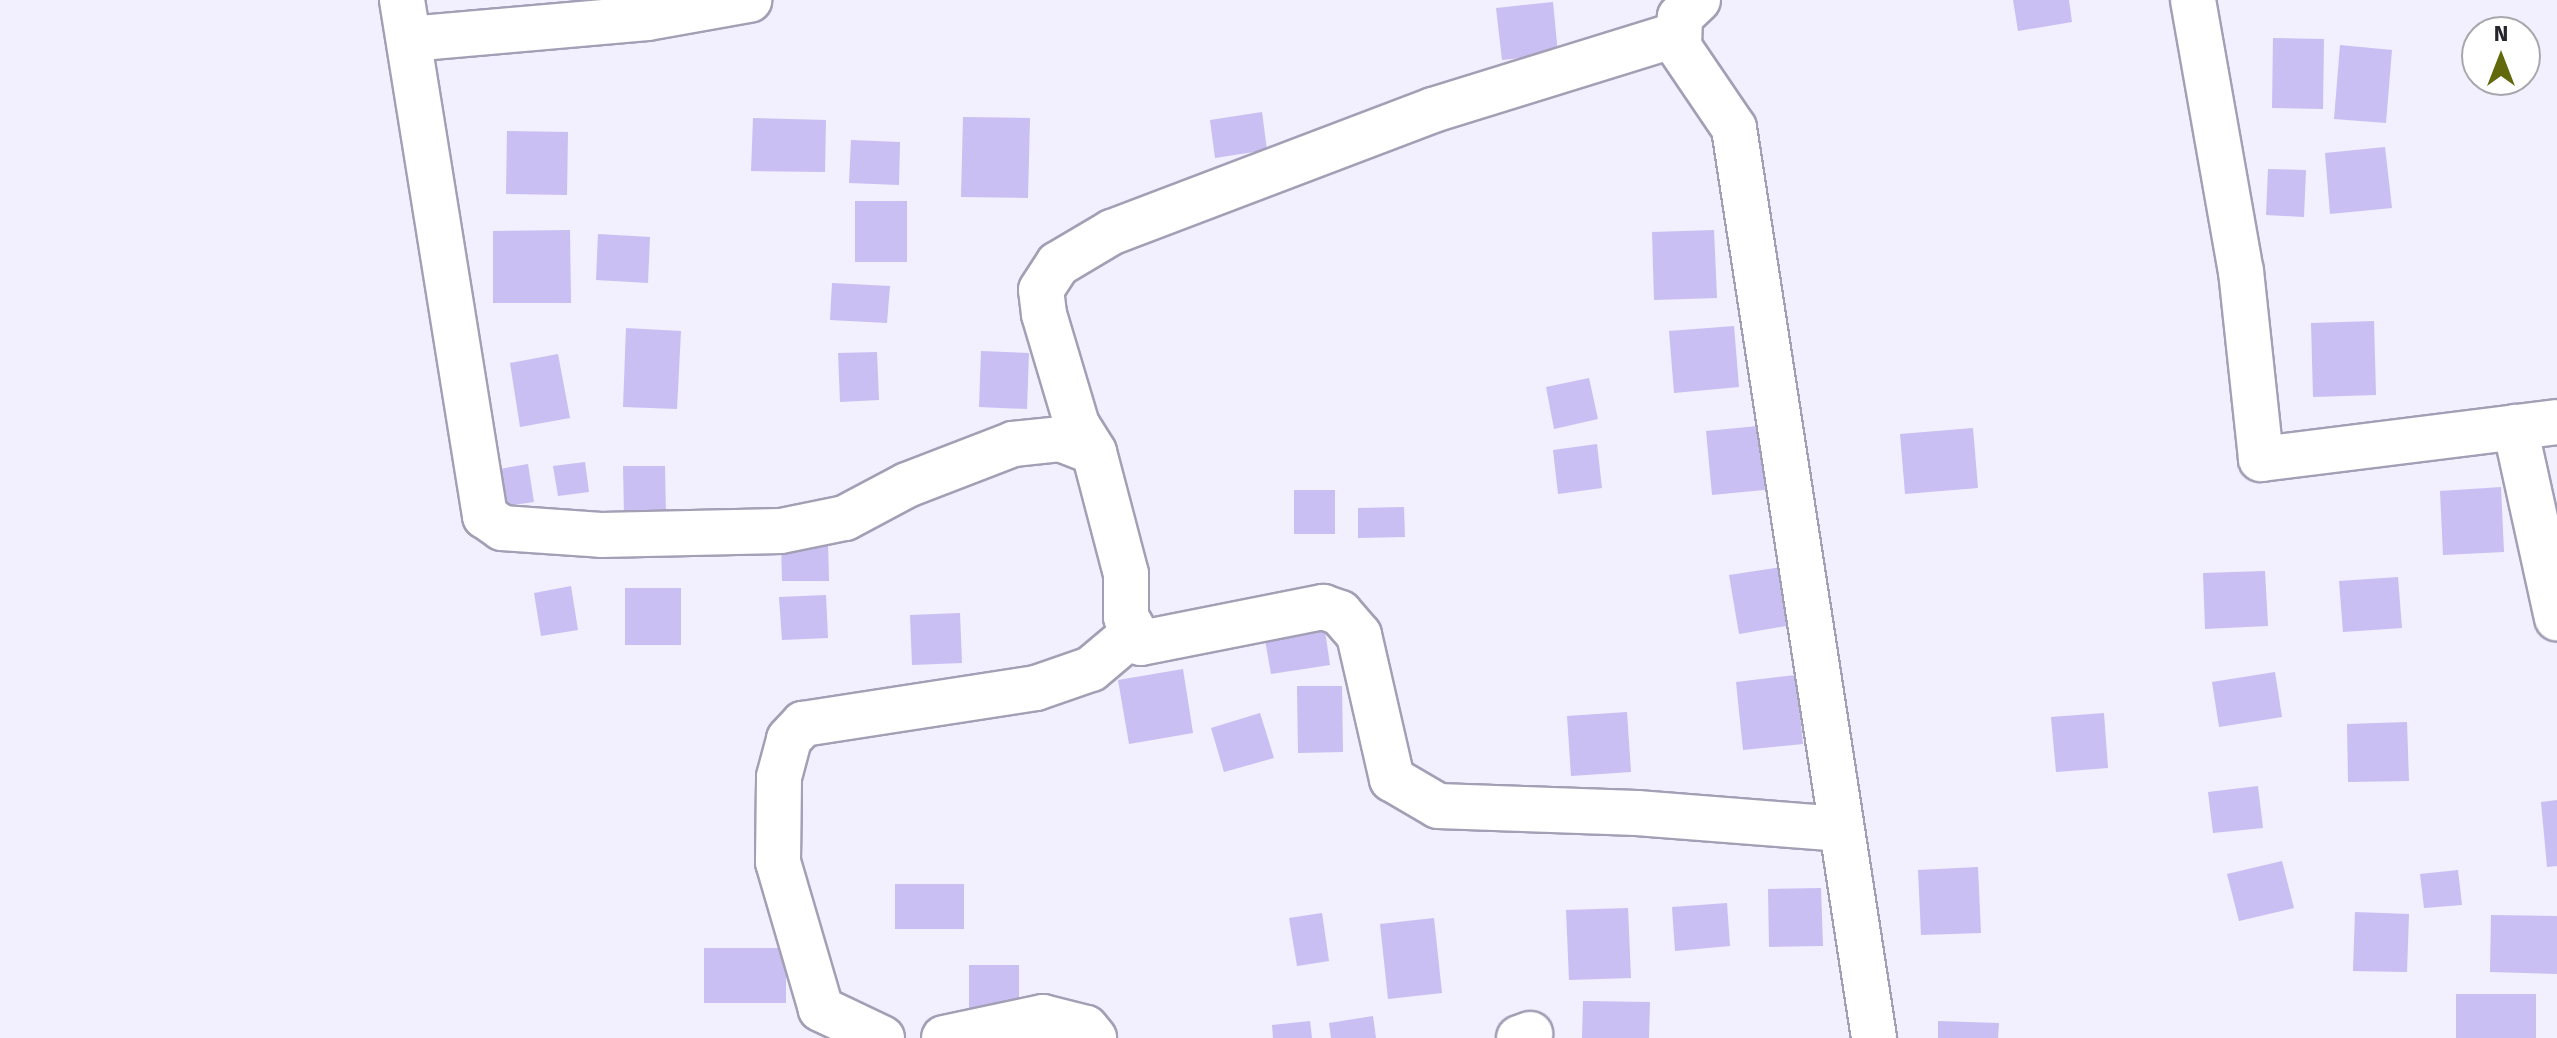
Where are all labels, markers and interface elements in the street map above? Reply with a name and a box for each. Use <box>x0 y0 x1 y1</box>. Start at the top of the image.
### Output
north arrow <box>2461 16 2541 96</box>
text: N <box>2494 20 2508 47</box>

